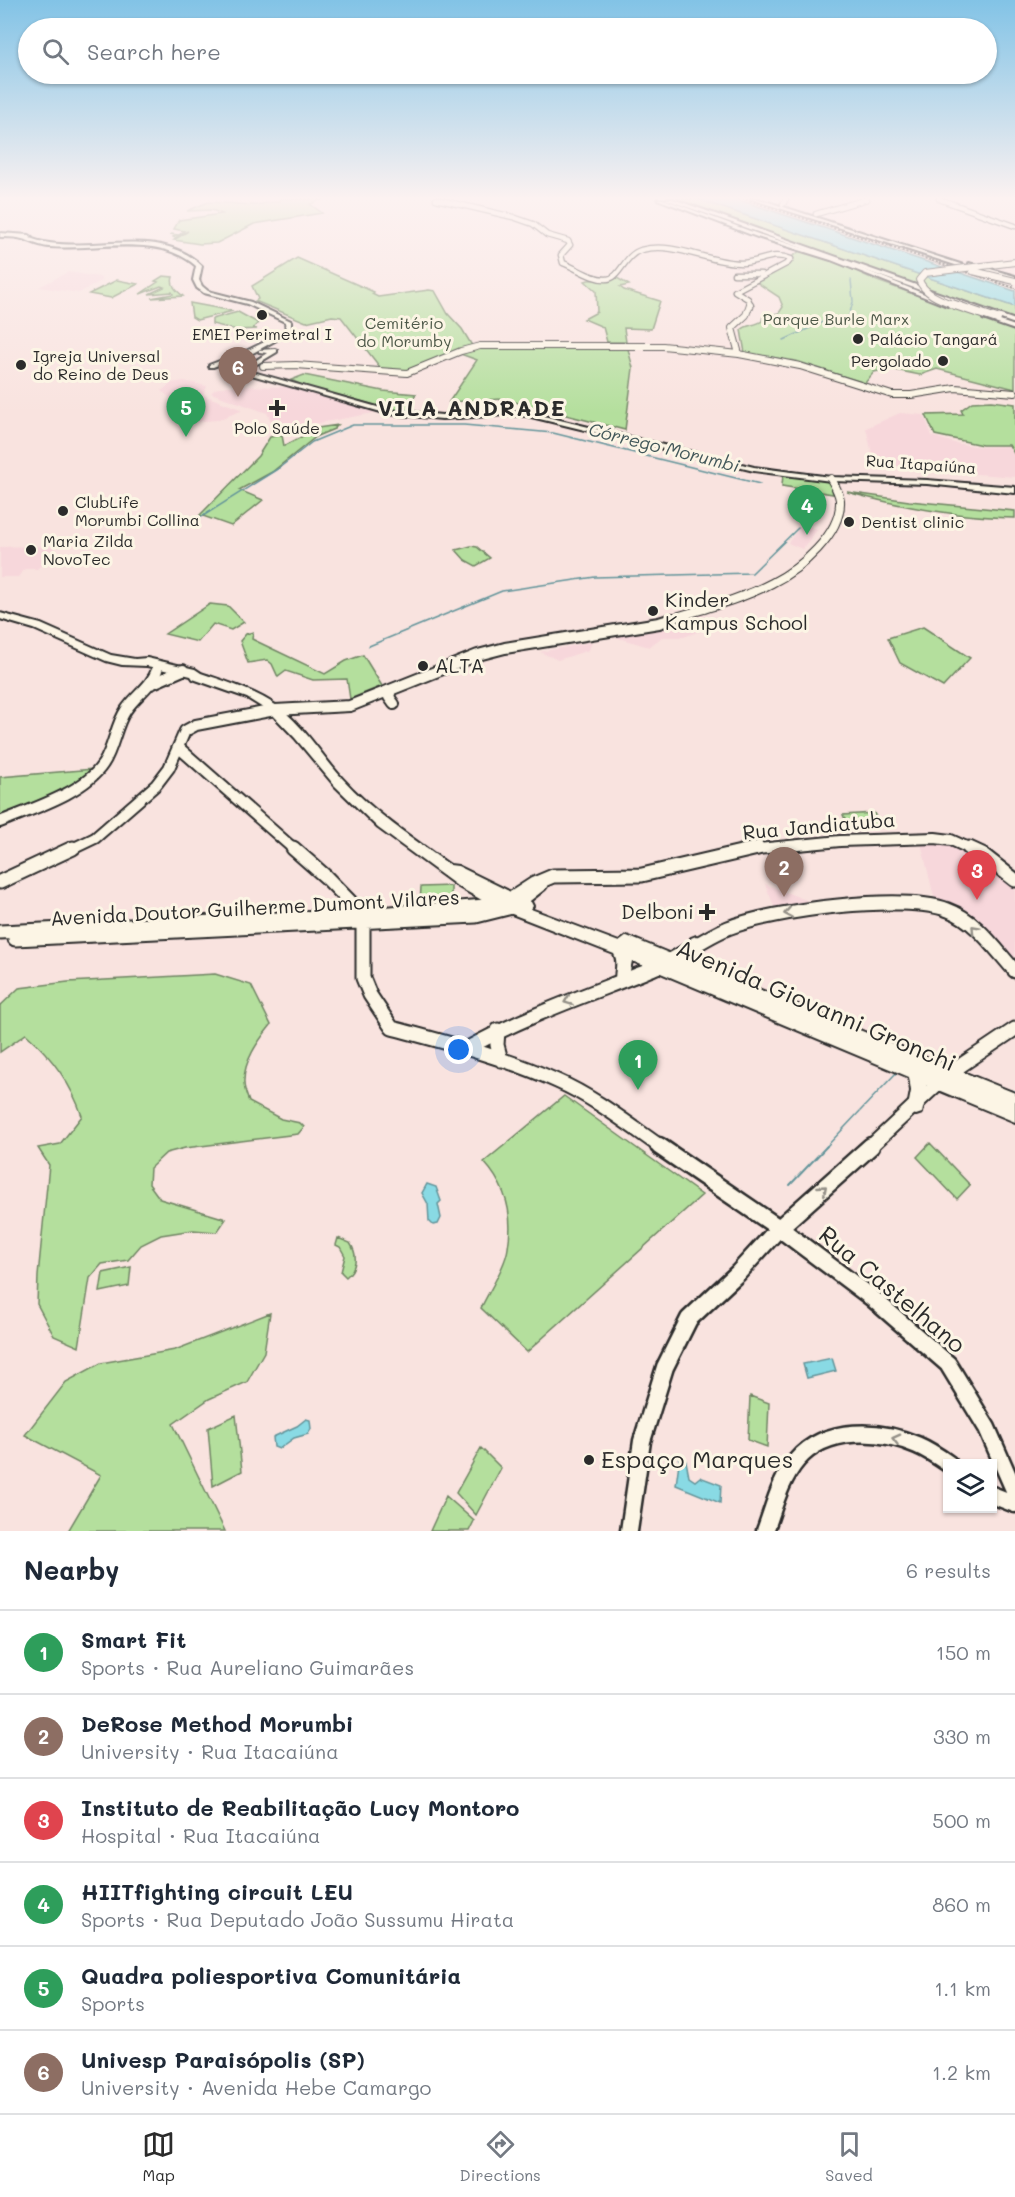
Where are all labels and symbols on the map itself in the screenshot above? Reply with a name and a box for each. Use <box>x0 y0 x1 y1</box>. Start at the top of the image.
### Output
marker: EMEI Perimetral I <box>255 308 269 322</box>
park label: Parque Burle Marx <box>763 308 909 329</box>
park label: Cemitério do Morumby <box>356 312 452 351</box>
place label: EMEI Perimetral I <box>192 323 332 344</box>
place label: Palácio Tangará <box>870 328 998 349</box>
marker: Palácio Tangará <box>851 332 865 346</box>
place label: Igreja Universal do Reino de Deus <box>33 345 169 384</box>
pin: 6 <box>218 348 258 397</box>
place label: Pergolado <box>851 350 931 371</box>
marker: Pergolado <box>936 354 950 368</box>
marker: Igreja Universal do Reino de Deus <box>14 358 28 372</box>
pin: 5 <box>166 388 206 437</box>
district label: VILA ANDRADE <box>378 393 566 422</box>
marker: Polo Saúde <box>268 399 286 417</box>
place label: Polo Saúde <box>234 417 320 438</box>
water label: Córrego Morumbi <box>586 417 743 478</box>
street label: Rua Itapaiúna <box>865 449 977 478</box>
pin: 4 <box>788 486 826 535</box>
place label: ClubLife Morumbi Collina <box>75 491 200 530</box>
marker: ClubLife Morumbi Collina <box>56 504 70 518</box>
place label: Dentist clinic <box>861 511 964 532</box>
marker: Dentist clinic <box>842 515 856 529</box>
place label: Maria Zilda NovoTec <box>43 530 134 569</box>
marker: Maria Zilda NovoTec <box>24 543 38 557</box>
place label: Kinder Kampus School <box>665 586 808 635</box>
marker: Kinder Kampus School <box>646 604 660 618</box>
place label: ALTA <box>435 652 484 678</box>
marker: ALTA <box>416 659 430 673</box>
street label: Rua Jandiatuba <box>741 805 896 845</box>
pin: 2 <box>764 848 804 897</box>
pin: 3 <box>958 850 996 900</box>
street label: Avenida Doutor Guilherme Dumont Vilares <box>50 883 460 931</box>
place label: Delboni <box>621 898 694 924</box>
marker: Delboni <box>698 903 716 921</box>
one-way arrow <box>783 906 792 918</box>
one-way arrow <box>971 925 982 936</box>
street label: Avenida Giovanni Gronchi <box>672 932 961 1078</box>
one-way arrow <box>563 994 574 1007</box>
your location <box>444 1035 473 1064</box>
pin: 1 <box>618 1040 658 1090</box>
one-way arrow <box>816 1185 827 1196</box>
street label: Rua Castelhano <box>813 1218 973 1359</box>
one-way arrow <box>891 1433 901 1446</box>
place label: Espaço Marques <box>601 1443 793 1474</box>
marker: Espaço Marques <box>582 1453 596 1467</box>

